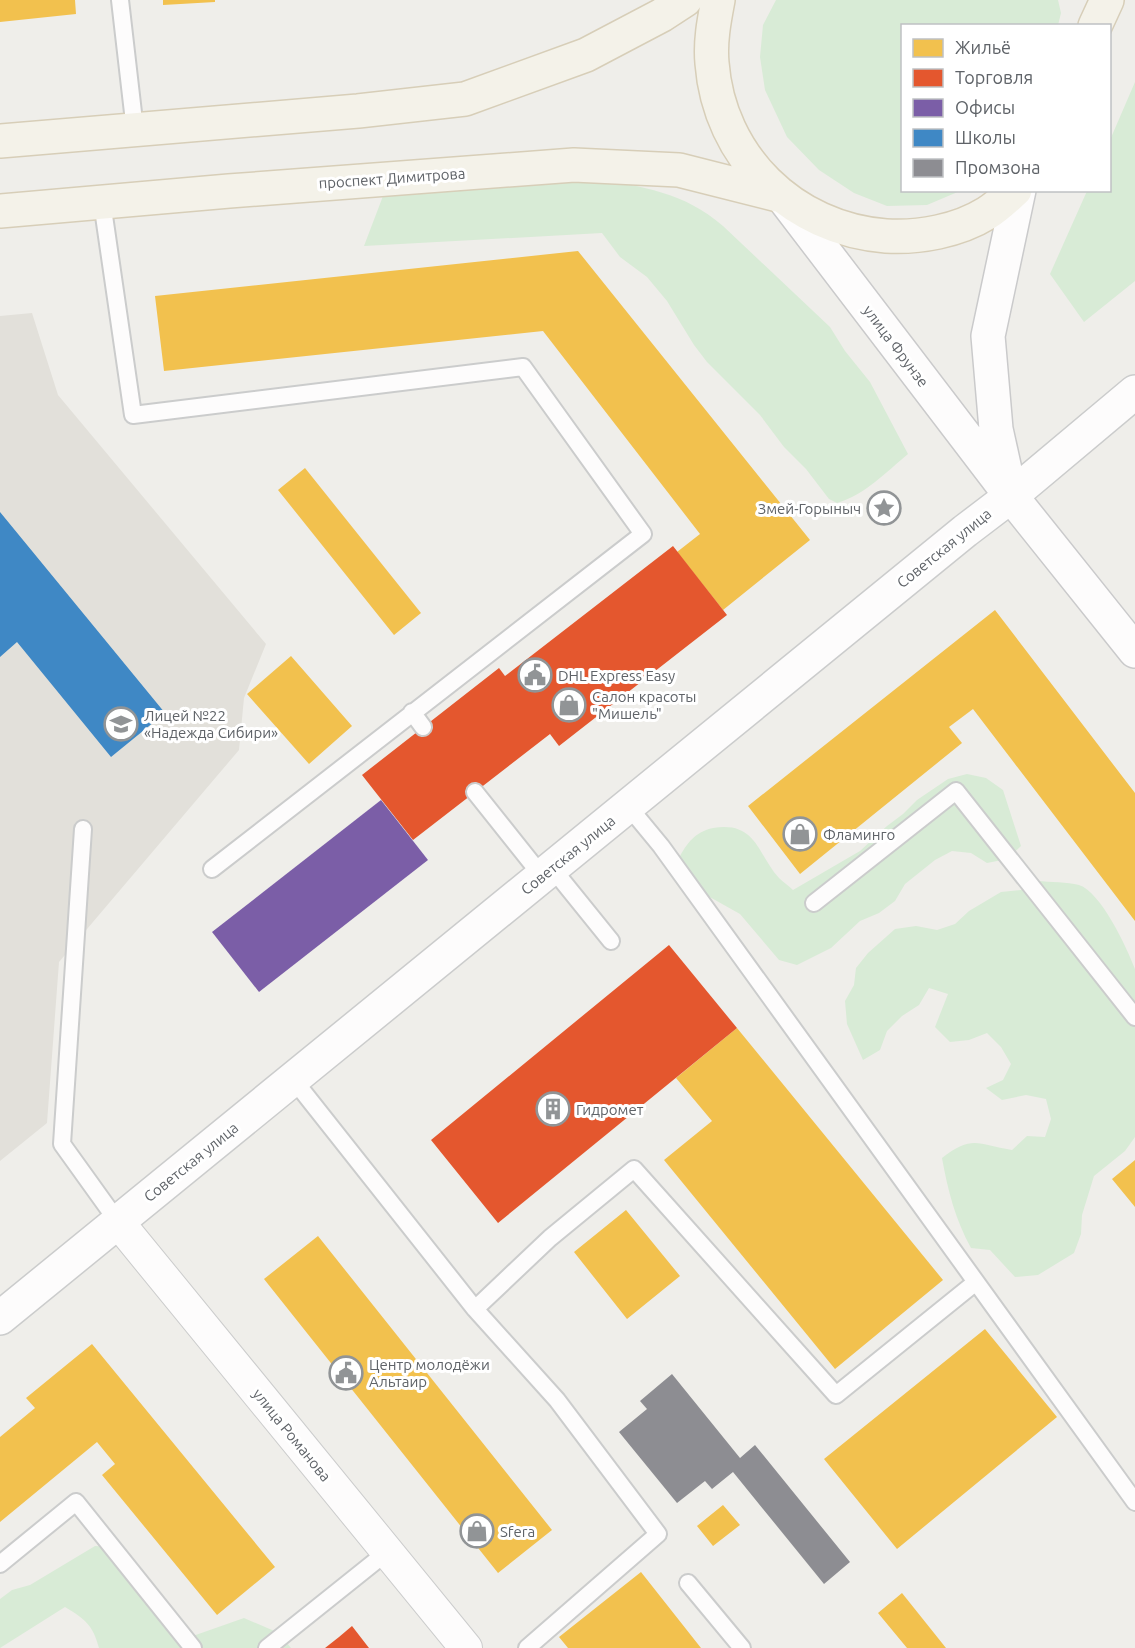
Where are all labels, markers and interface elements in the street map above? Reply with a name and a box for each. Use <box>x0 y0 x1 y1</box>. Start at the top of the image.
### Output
legend <box>901 24 1111 192</box>
text: Жильё <box>955 37 1011 57</box>
text: Торговля <box>955 67 1033 87</box>
text: Офисы <box>955 97 1015 117</box>
text: Школы <box>955 127 1016 147</box>
text: Промзона <box>955 157 1040 177</box>
street label: проспект Димитрова <box>318 164 466 192</box>
street label: улица Фрунзе <box>860 302 932 390</box>
place icon: Змей-Горыныч <box>866 490 902 526</box>
place label: Змей-Горыныч <box>758 500 861 517</box>
street label: Советская улица <box>894 505 994 591</box>
public building icon: DHL Express Easy <box>517 657 553 693</box>
place label: DHL Express Easy <box>558 667 675 684</box>
shop icon: Салон красоты "Мишель" <box>551 687 587 723</box>
place label: Салон красоты "Мишель" <box>592 688 696 722</box>
school or university icon: Лицей №22 «Надежда Сибири» <box>103 706 139 742</box>
place label: Лицей №22 «Надежда Сибири» <box>144 707 278 741</box>
street label: Советская улица <box>518 812 618 898</box>
shop icon: Фламинго <box>782 816 818 852</box>
place label: Фламинго <box>823 826 895 843</box>
building icon: Гидромет <box>535 1091 571 1127</box>
place label: Гидромет <box>576 1101 644 1118</box>
street label: Советская улица <box>141 1119 241 1205</box>
public building icon: Центр молодёжи Альтаир <box>328 1355 364 1391</box>
place label: Центр молодёжи Альтаир <box>369 1356 490 1390</box>
street label: улица Романова <box>249 1385 335 1485</box>
shop icon: Sfera <box>459 1513 495 1549</box>
place label: Sfera <box>500 1523 535 1540</box>

